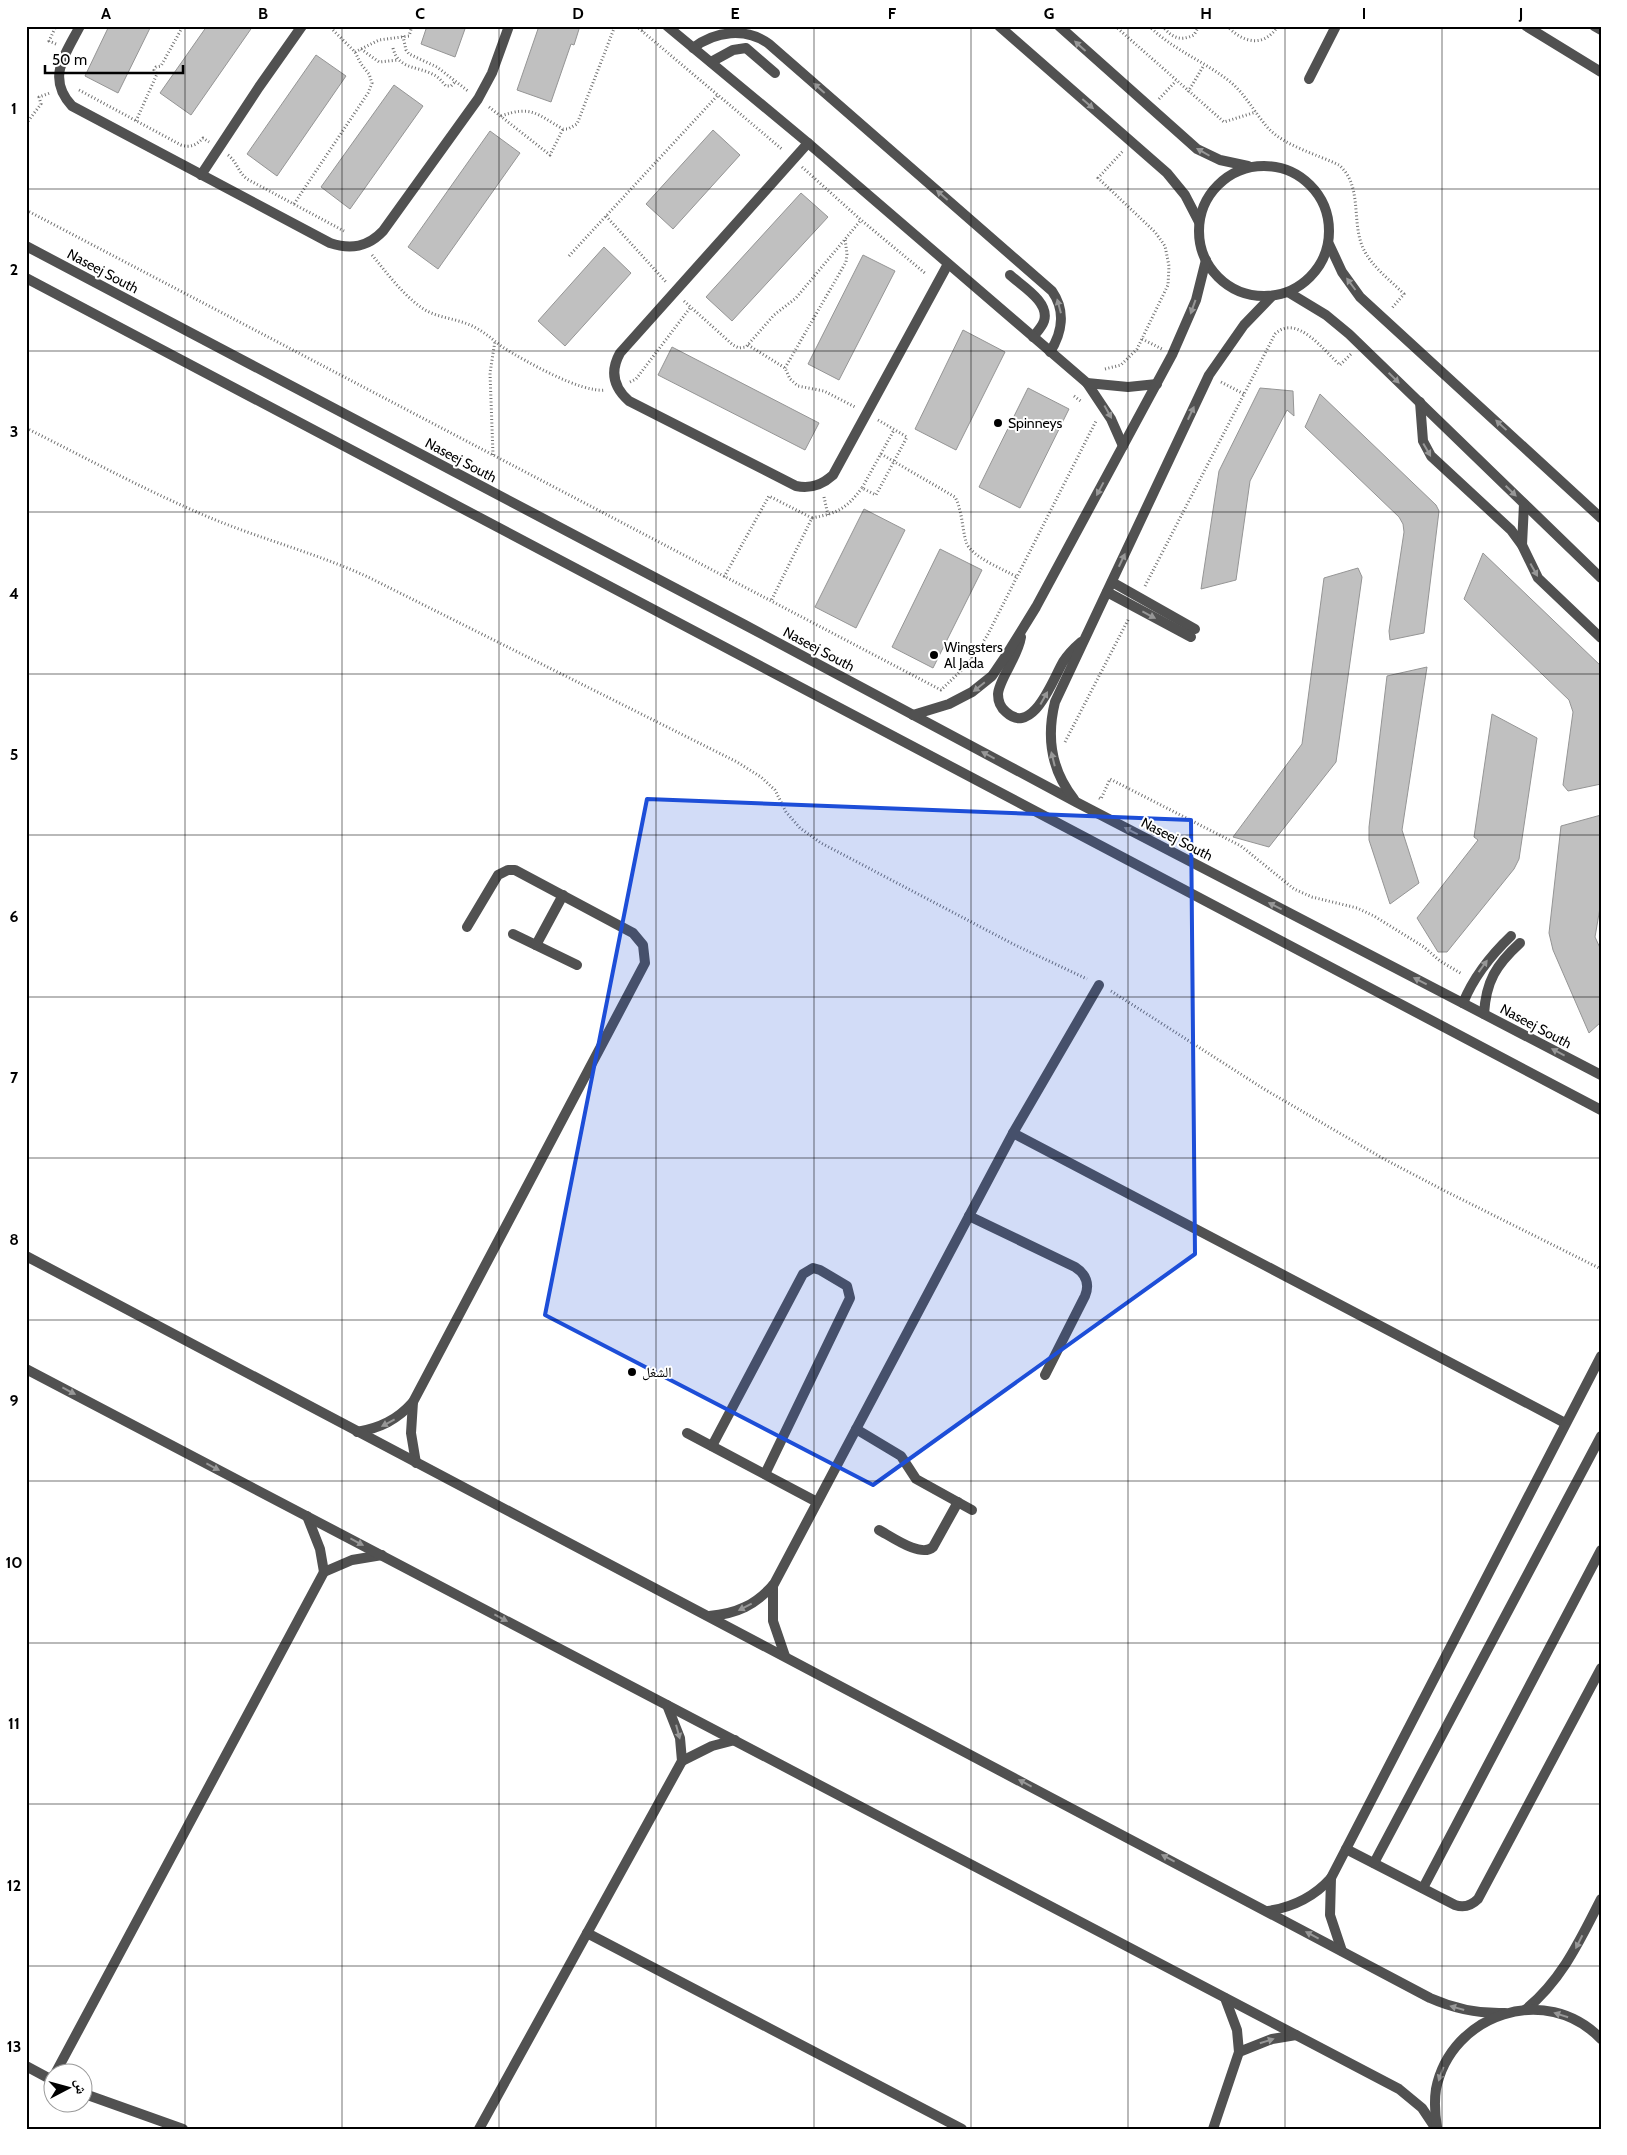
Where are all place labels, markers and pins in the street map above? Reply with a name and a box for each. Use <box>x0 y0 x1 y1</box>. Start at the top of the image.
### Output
place label: Spinneys <box>1008 414 1063 432</box>
marker: Spinneys <box>992 417 1004 429</box>
place label: Wingsters Al Jada <box>944 638 1003 672</box>
marker: Wingsters Al Jada <box>928 649 940 661</box>
place label: الشغل <box>642 1363 672 1381</box>
marker: الشغل <box>626 1366 638 1378</box>

